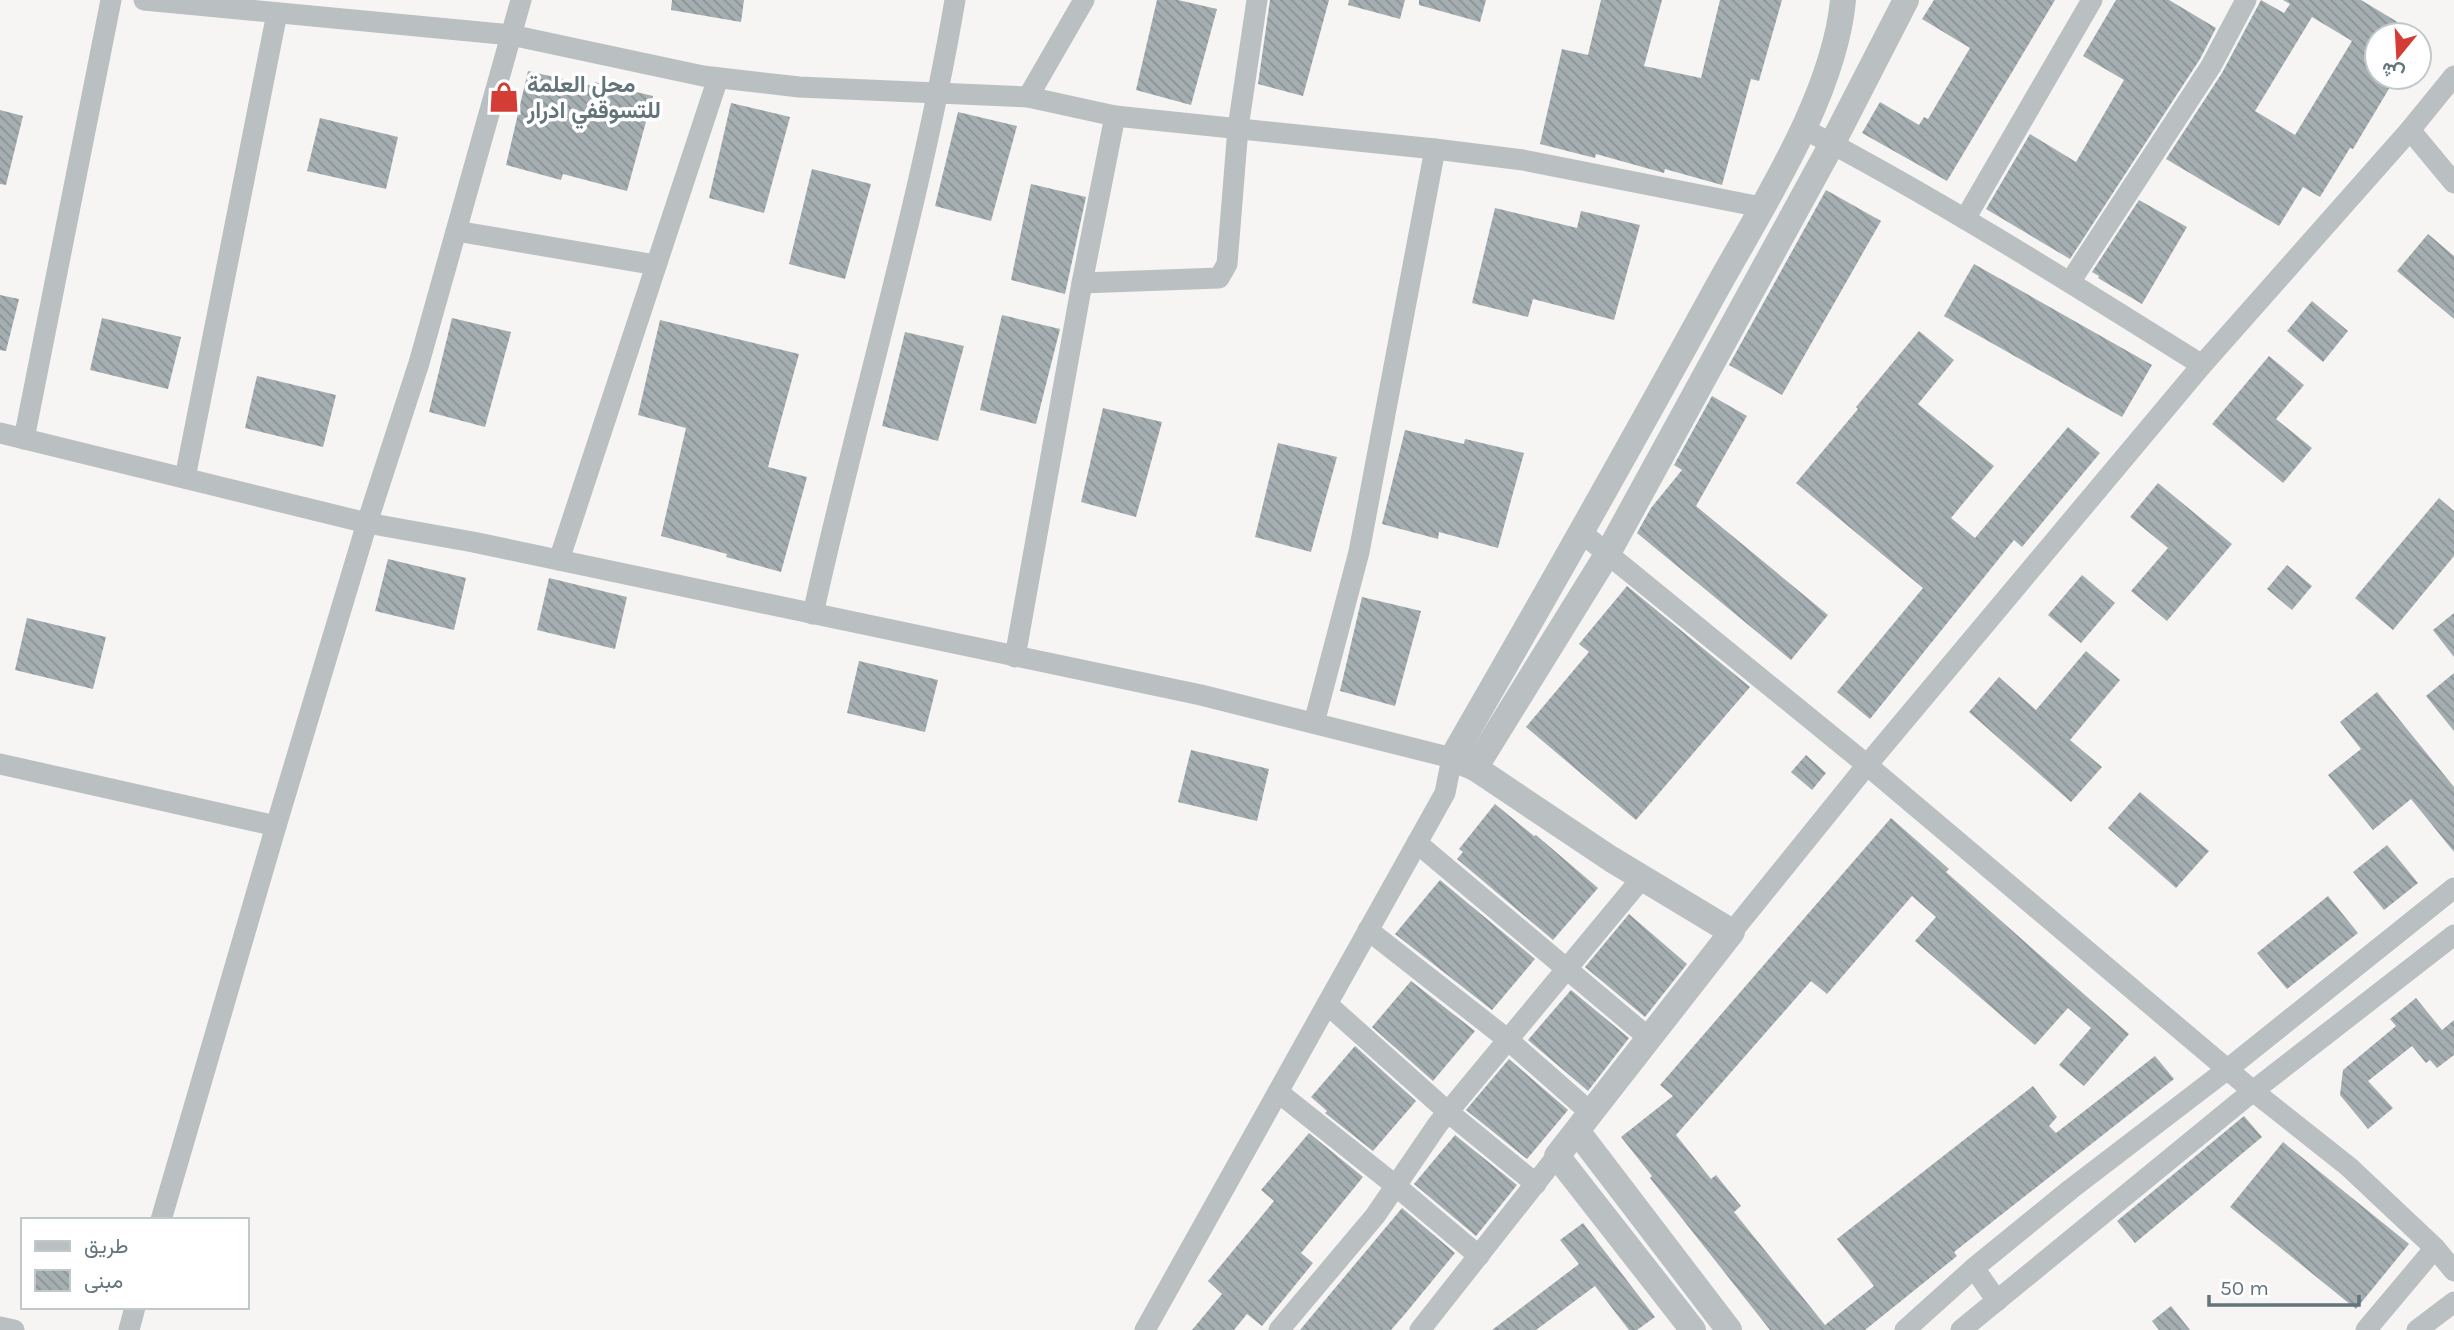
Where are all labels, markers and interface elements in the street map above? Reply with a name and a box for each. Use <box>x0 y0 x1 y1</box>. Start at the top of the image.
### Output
north arrow <box>2363 21 2433 91</box>
text: ش <box>2379 57 2407 85</box>
place label: محل العلمة للتسوقفي ادرار <box>526 71 661 130</box>
shop icon: محل العلمة للتسوقفي ادرار <box>487 80 521 114</box>
legend <box>21 1218 248 1309</box>
text: طريق <box>84 1234 129 1259</box>
scale bar <box>2209 1264 2360 1308</box>
text: مبنى <box>84 1269 123 1293</box>
text: 50 m <box>2220 1276 2269 1300</box>

